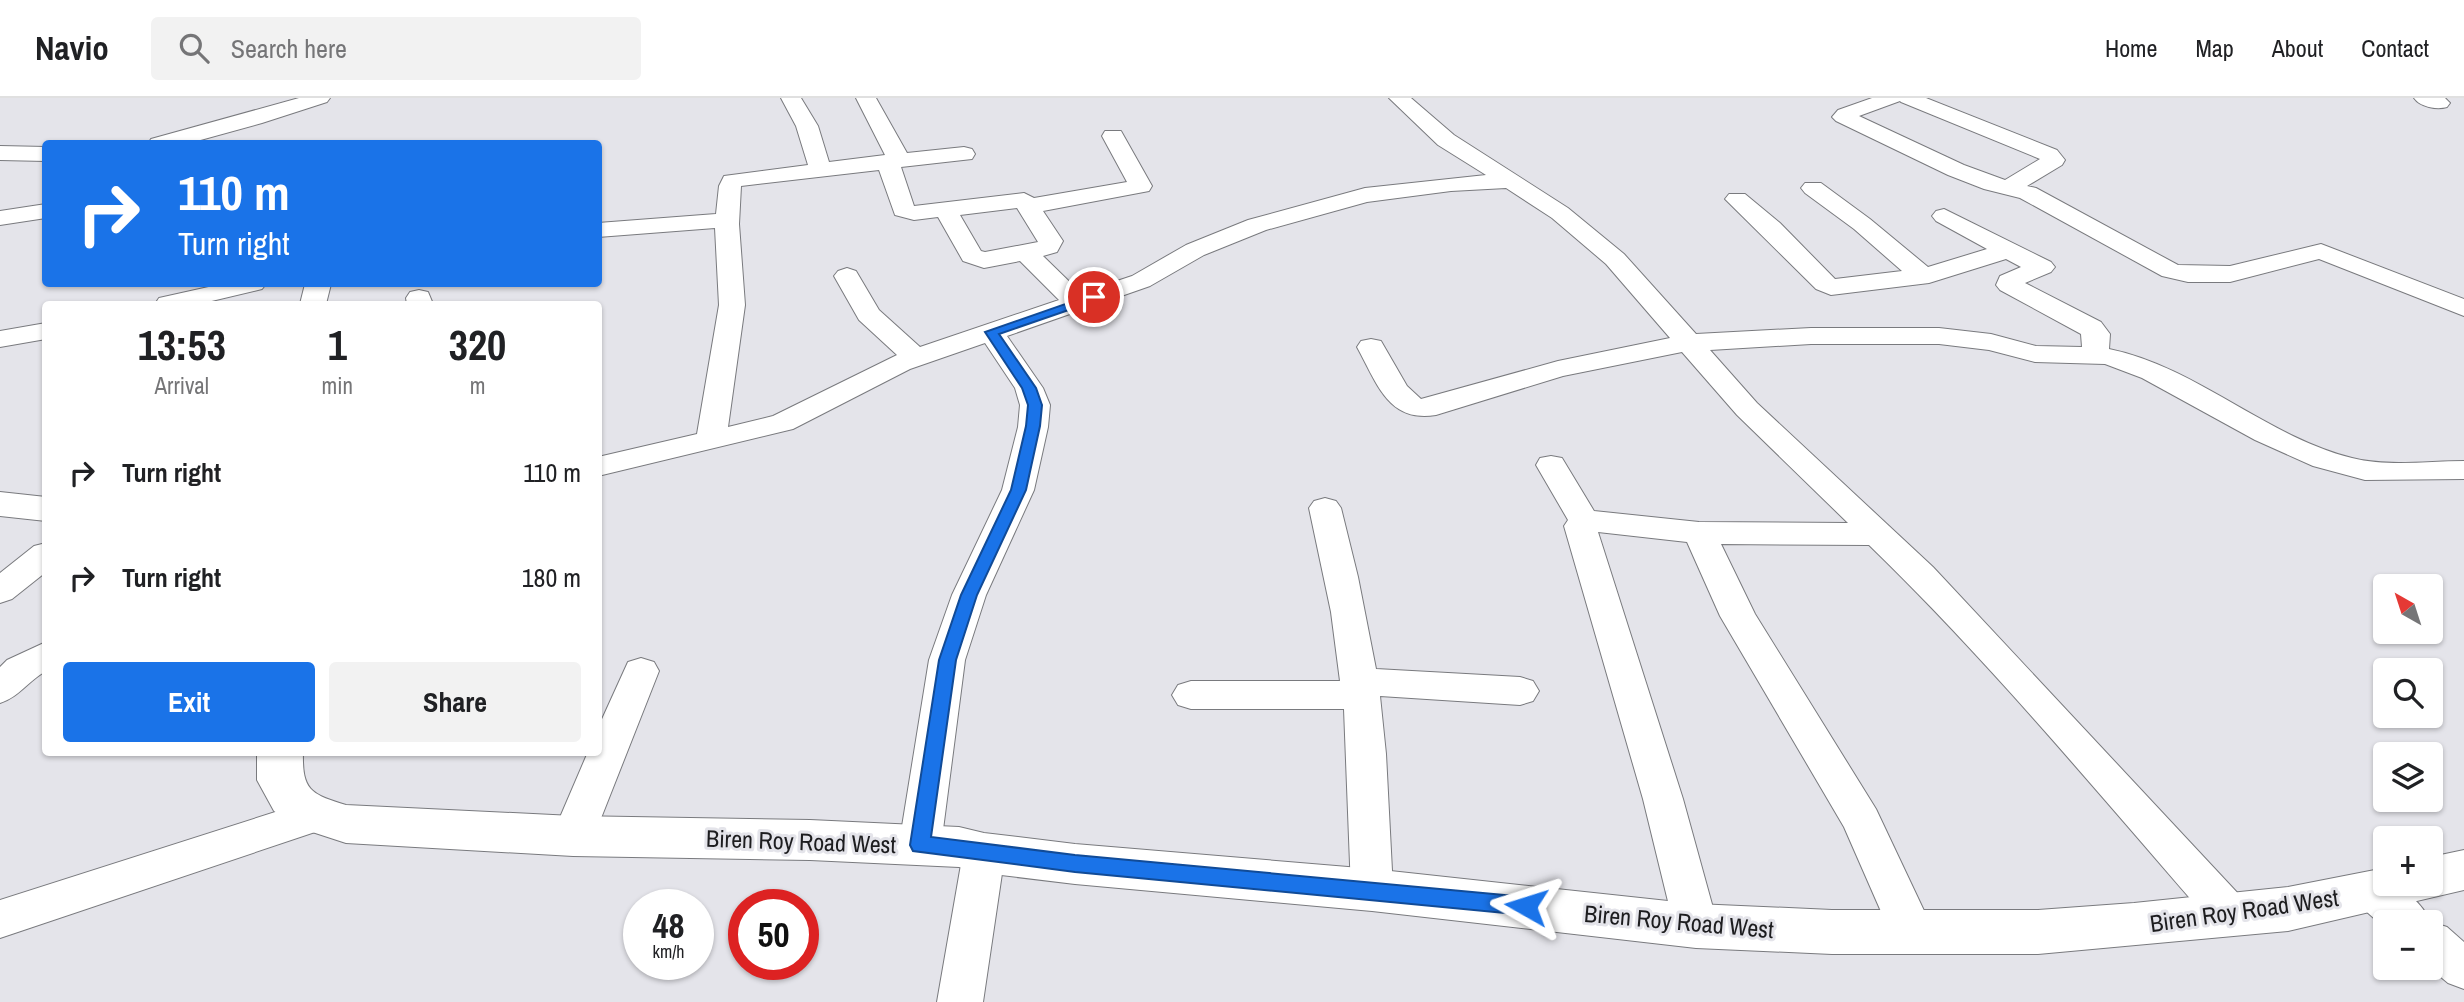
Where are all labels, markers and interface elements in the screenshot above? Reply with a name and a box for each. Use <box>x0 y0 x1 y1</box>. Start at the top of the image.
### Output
search box <box>151 17 641 80</box>
text: Navio <box>35 26 109 70</box>
icon: search <box>175 29 213 67</box>
text: Search here <box>231 31 347 66</box>
text: Home <box>2105 32 2157 64</box>
text: Map <box>2195 32 2234 64</box>
text: About <box>2272 32 2323 64</box>
text: Contact <box>2361 32 2429 64</box>
text: 110 m <box>178 159 290 225</box>
icon: right <box>63 168 154 259</box>
text: Turn right <box>178 222 290 265</box>
pin <box>1064 267 1124 327</box>
icon: arrive <box>1075 278 1113 316</box>
text: 13:53 <box>138 317 226 373</box>
text: 1 <box>328 317 347 373</box>
text: 320 <box>449 317 506 373</box>
text: Arrival <box>155 370 209 401</box>
text: min <box>322 370 353 401</box>
text: m <box>470 370 485 401</box>
icon: right <box>63 454 101 492</box>
text: Turn right <box>122 455 221 490</box>
text: 110 m <box>523 455 581 490</box>
icon: right <box>63 559 101 597</box>
text: Turn right <box>122 560 221 595</box>
text: 180 m <box>522 560 581 595</box>
north arrow <box>2373 574 2443 644</box>
map controls <box>2373 574 2443 980</box>
button: search <box>2373 658 2443 728</box>
button: Exit <box>63 662 315 742</box>
button: Share <box>329 662 581 742</box>
button: layers <box>2373 742 2443 812</box>
street label: Biren Roy Road West <box>706 822 897 860</box>
button: + <box>2373 826 2443 896</box>
position arrow <box>1489 869 1563 943</box>
street label: Biren Roy Road West <box>2148 881 2341 939</box>
speed limit sign: 50 <box>728 889 819 980</box>
street label: Biren Roy Road West <box>1583 897 1776 945</box>
text: 48 <box>653 902 684 949</box>
button: − <box>2373 910 2443 980</box>
text: km/h <box>653 939 685 964</box>

